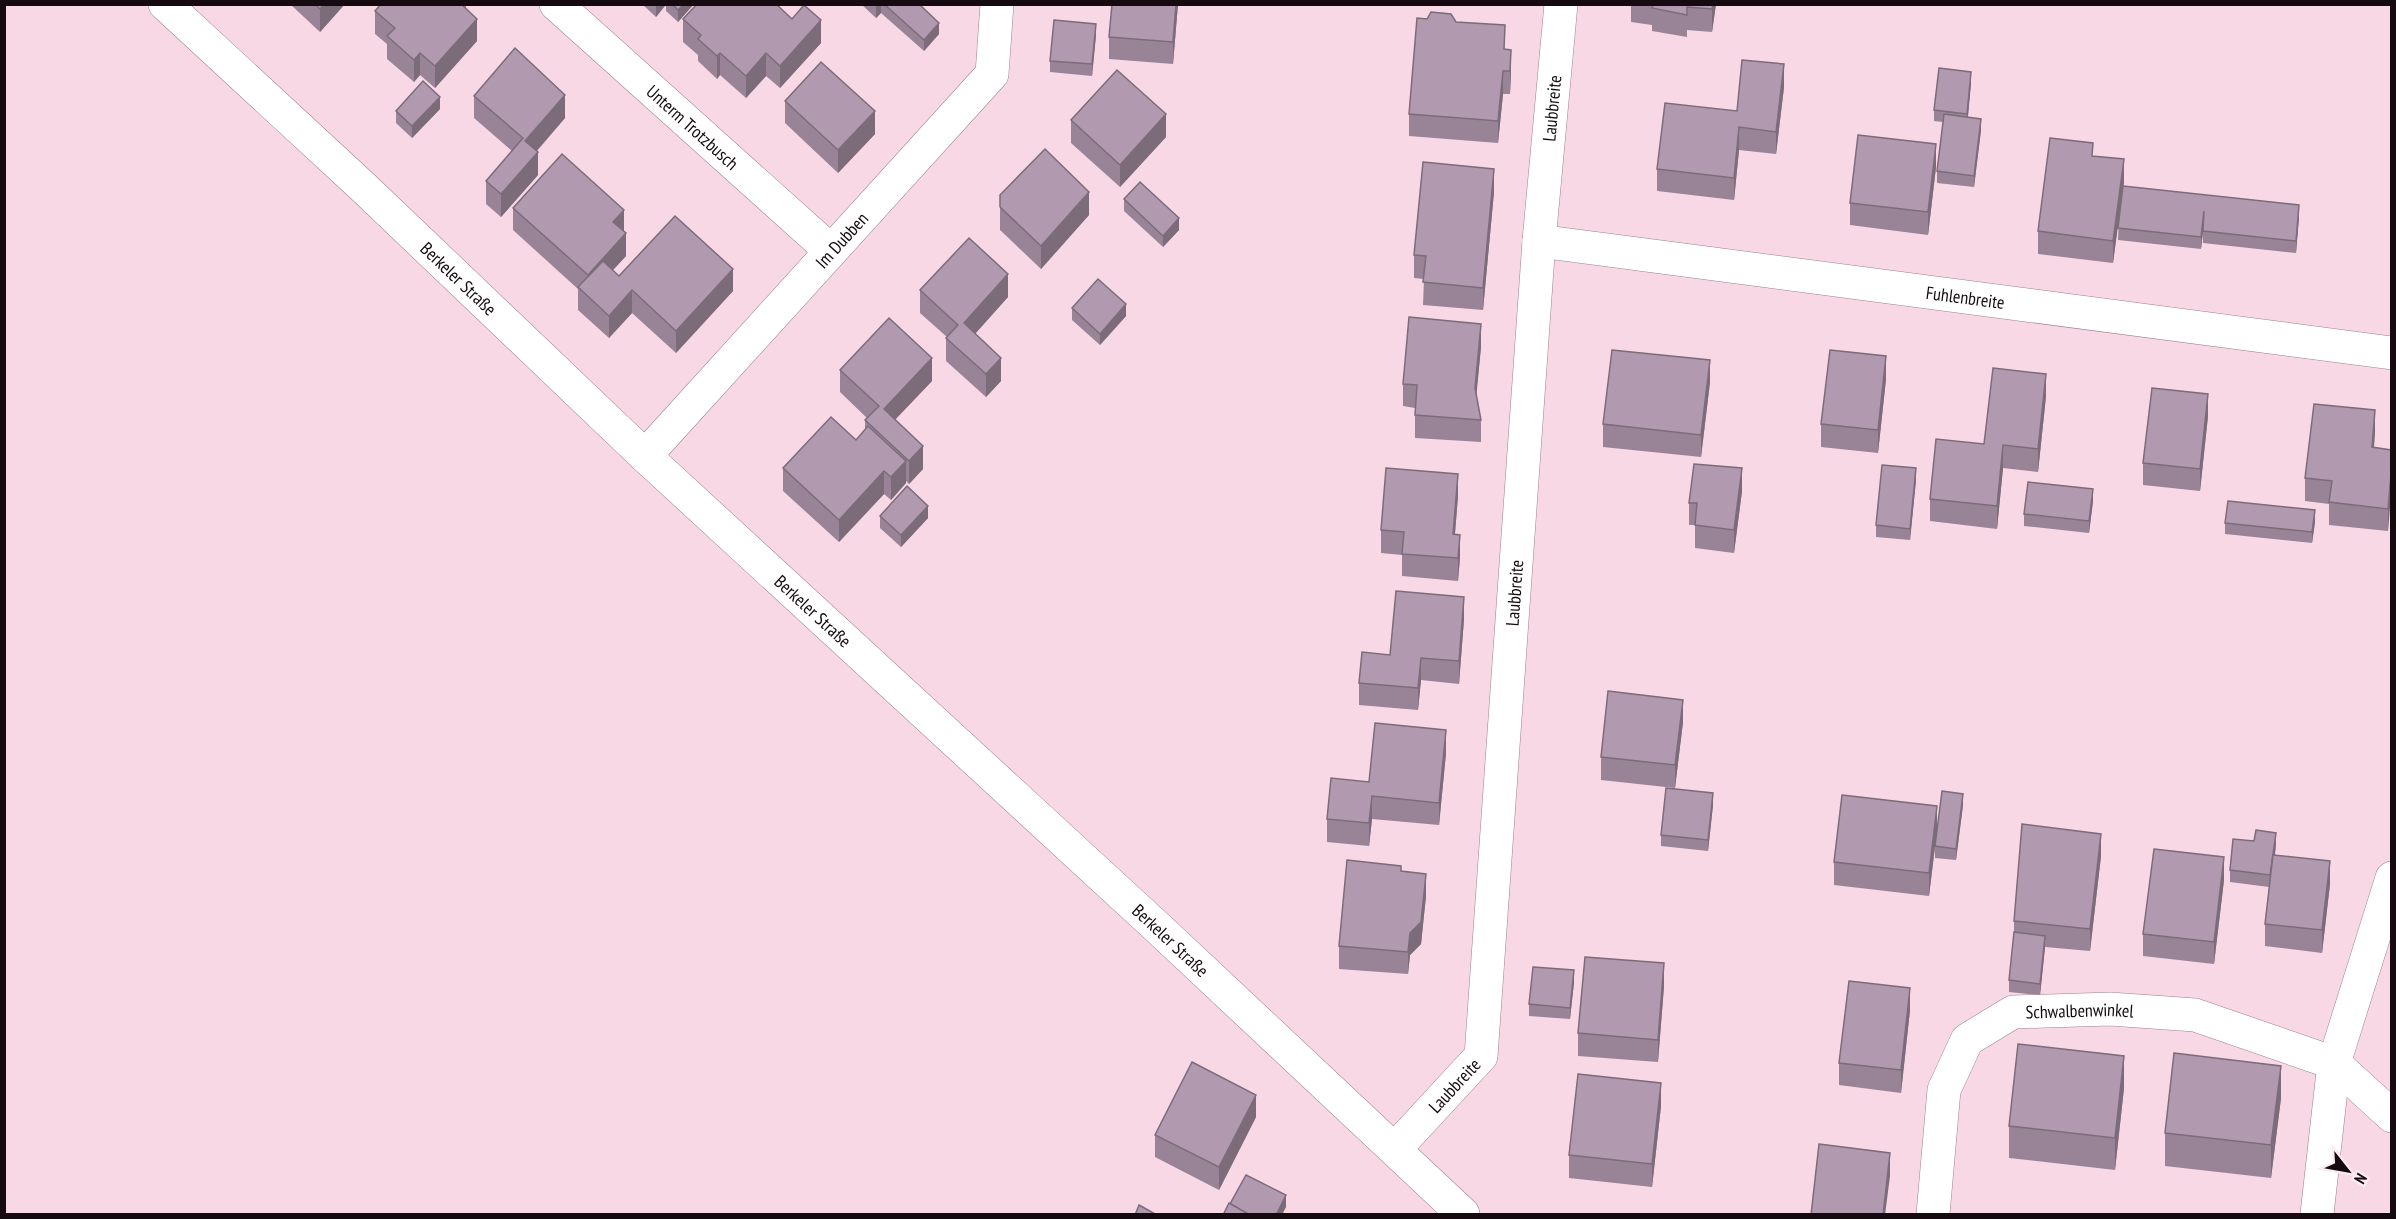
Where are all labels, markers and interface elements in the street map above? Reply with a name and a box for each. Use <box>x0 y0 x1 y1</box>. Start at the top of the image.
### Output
street label: Laubbreite <box>1537 74 1566 142</box>
street label: Unterm Trotzbusch <box>642 80 744 174</box>
street label: Im Dubben <box>810 207 873 273</box>
street label: Berkeler Straße <box>416 237 502 320</box>
street label: Fuhlenbreite <box>1925 280 2006 314</box>
street label: Laubbreite <box>1500 559 1528 627</box>
street label: Berkeler Straße <box>770 570 857 652</box>
street label: Berkeler Straße <box>1128 899 1214 981</box>
street label: Schwalbenwinkel <box>2025 997 2135 1023</box>
street label: Laubbreite <box>1423 1053 1485 1117</box>
north arrow <box>2318 1141 2378 1201</box>
text: N <box>2350 1170 2372 1188</box>

